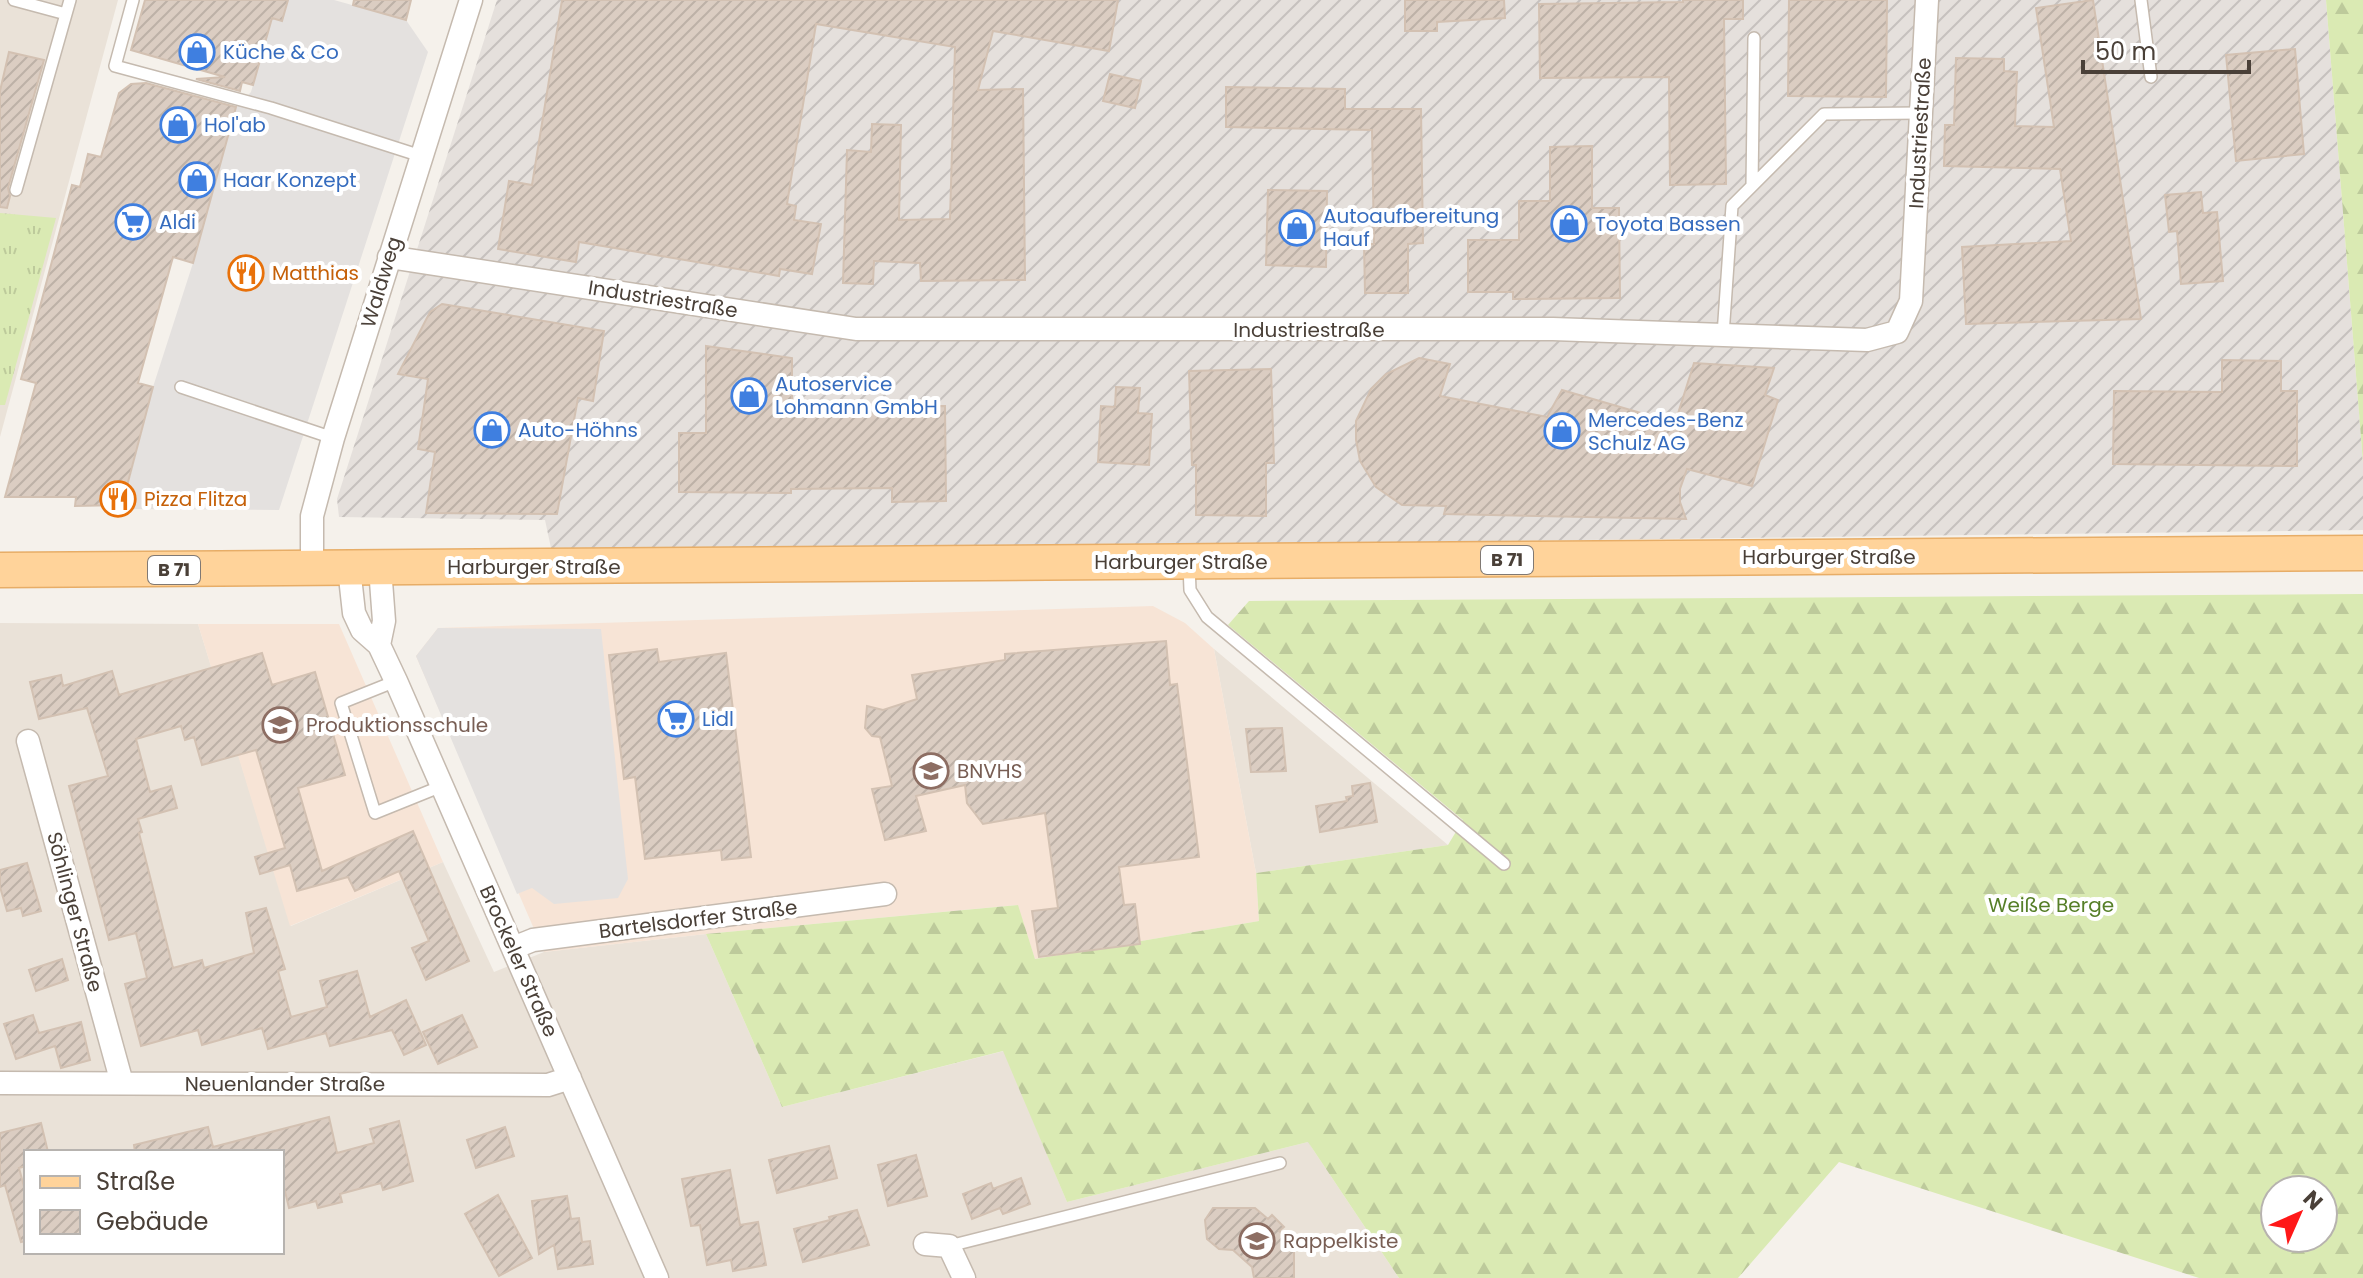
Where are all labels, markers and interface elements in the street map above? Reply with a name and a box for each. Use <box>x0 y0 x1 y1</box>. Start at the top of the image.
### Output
scale bar <box>2083 24 2249 74</box>
shop icon: Küche & Co <box>178 33 216 71</box>
text: 50 m <box>2095 35 2156 68</box>
place label: Küche & Co <box>223 38 339 66</box>
street label: Industriestraße <box>1902 57 1938 209</box>
shop icon: Hol'ab <box>159 106 197 144</box>
place label: Hol'ab <box>204 111 266 139</box>
shop icon: Haar Konzept <box>178 161 216 199</box>
place label: Haar Konzept <box>223 166 357 194</box>
place label: Autoaufbereitung Hauf <box>1323 202 1499 253</box>
supermarket icon: Aldi <box>114 203 152 241</box>
shop icon: Toyota Bassen <box>1550 205 1588 243</box>
place label: Aldi <box>159 208 196 236</box>
shop icon: Autoaufbereitung Hauf <box>1278 209 1316 247</box>
place label: Toyota Bassen <box>1595 210 1741 238</box>
street label: Waldweg <box>354 233 408 331</box>
restaurant icon: Matthias <box>227 254 265 292</box>
place label: Matthias <box>272 259 359 287</box>
street label: Industriestraße <box>586 273 740 325</box>
street label: Industriestraße <box>1233 316 1385 344</box>
place label: Autoservice Lohmann GmbH <box>775 370 938 421</box>
shop icon: Autoservice Lohmann GmbH <box>730 377 768 415</box>
place label: Mercedes-Benz Schulz AG <box>1588 406 1744 457</box>
shop icon: Auto-Höhns <box>473 411 511 449</box>
shop icon: Mercedes-Benz Schulz AG <box>1543 412 1581 450</box>
place label: Auto-Höhns <box>518 416 638 444</box>
restaurant icon: Pizza Flitza <box>99 480 137 518</box>
place label: Pizza Flitza <box>144 485 247 513</box>
street label: Harburger Straße <box>1742 543 1916 571</box>
road number: B 71 <box>1481 546 1533 574</box>
street label: Harburger Straße <box>1094 548 1268 576</box>
street label: Harburger Straße <box>447 553 621 581</box>
road number: B 71 <box>148 556 200 584</box>
supermarket icon: Lidl <box>657 700 695 738</box>
place label: Lidl <box>702 705 734 733</box>
school or university icon: Produktionsschule <box>261 706 299 744</box>
place label: Produktionsschule <box>306 711 488 739</box>
school or university icon: BNVHS <box>912 752 950 790</box>
place label: BNVHS <box>957 757 1022 785</box>
street label: Söhlinger Straße <box>40 829 110 995</box>
street label: Brockeler Straße <box>473 881 565 1041</box>
park label: Weiße Berge <box>1988 891 2114 919</box>
street label: Bartelsdorfer Straße <box>597 893 799 945</box>
street label: Neuenlander Straße <box>185 1070 385 1098</box>
legend <box>24 1150 284 1254</box>
text: Straße <box>96 1165 175 1198</box>
north arrow <box>2259 1174 2339 1254</box>
text: N <box>2296 1183 2330 1217</box>
text: Gebäude <box>96 1205 208 1238</box>
school or university icon: Rappelkiste <box>1238 1222 1276 1260</box>
place label: Rappelkiste <box>1283 1227 1398 1255</box>

